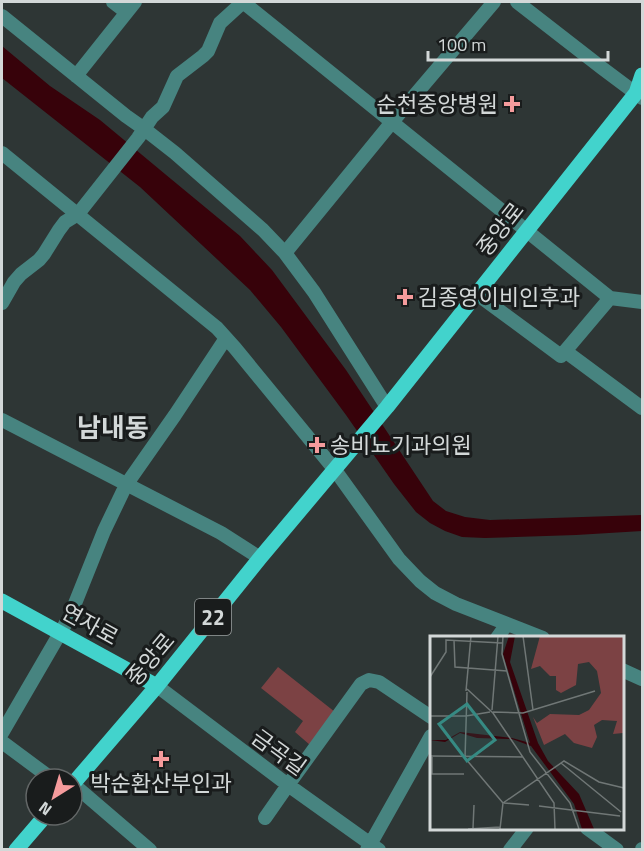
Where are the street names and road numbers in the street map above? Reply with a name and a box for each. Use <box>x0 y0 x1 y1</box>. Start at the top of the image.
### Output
street label: 중앙로 <box>468 195 532 263</box>
street label: 연자로 <box>55 594 125 654</box>
road number: 22 <box>195 599 231 635</box>
street label: 중앙로 <box>117 625 183 693</box>
street label: 금곡길 <box>244 720 314 784</box>

